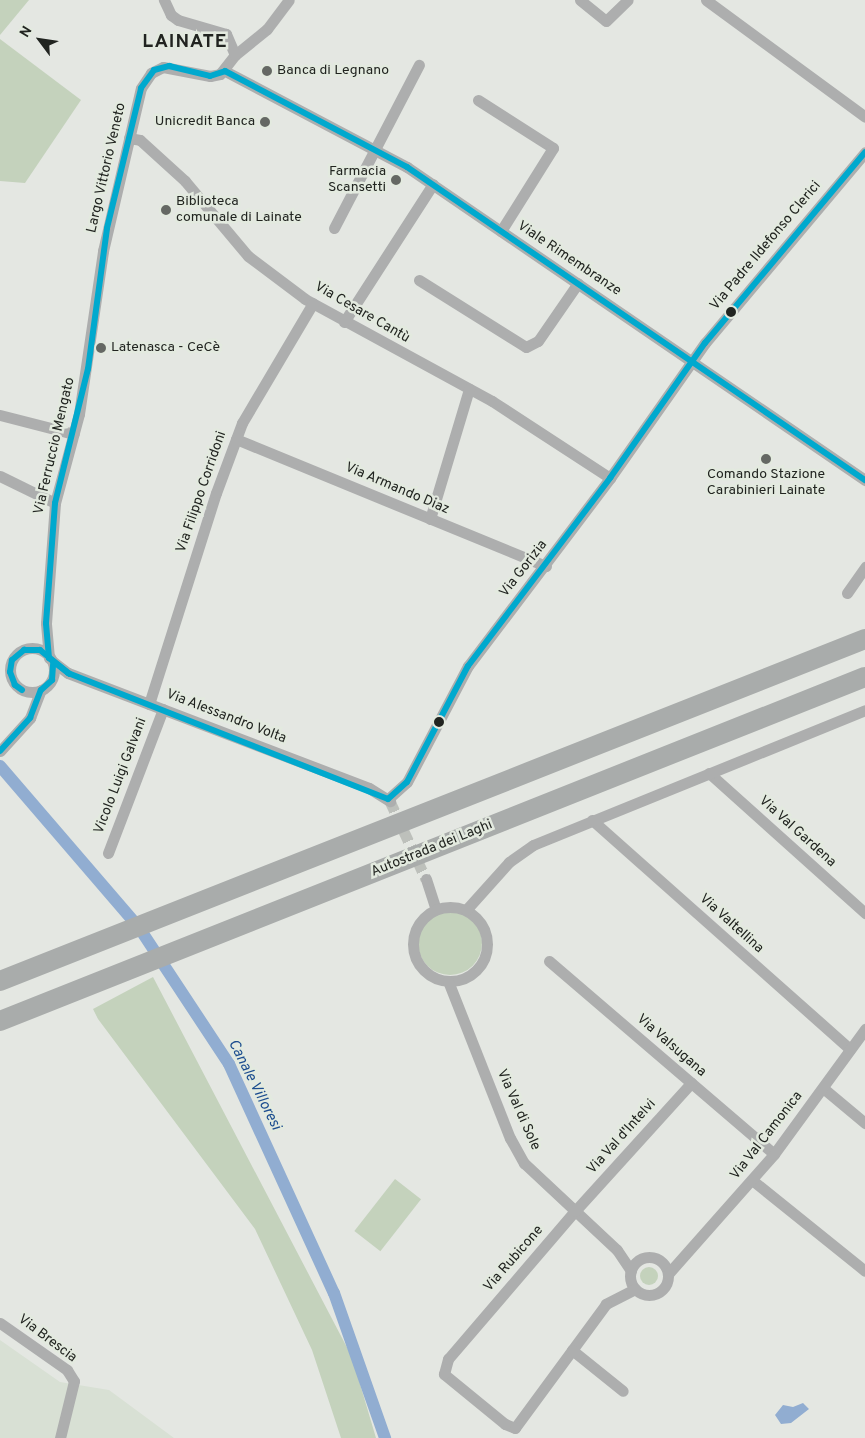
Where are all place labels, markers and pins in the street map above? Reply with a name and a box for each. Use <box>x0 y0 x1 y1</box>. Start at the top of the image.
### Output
place label: Banca di Legnano <box>277 63 389 79</box>
marker: Banca di Legnano <box>261 65 273 77</box>
place label: Unicredit Banca <box>155 114 255 130</box>
marker: Unicredit Banca <box>259 116 271 128</box>
place label: Farmacia Scansetti <box>328 164 386 196</box>
marker: Farmacia Scansetti <box>390 174 402 186</box>
place label: Biblioteca comunale di Lainate <box>176 194 302 226</box>
marker: Biblioteca comunale di Lainate <box>160 204 172 216</box>
unlabelled marker <box>726 307 736 317</box>
place label: Latenasca - CeCè <box>111 340 220 356</box>
marker: Latenasca - CeCè <box>95 342 107 354</box>
marker: Comando Stazione Carabinieri Lainate <box>760 453 772 465</box>
place label: Comando Stazione Carabinieri Lainate <box>707 467 825 500</box>
unlabelled marker <box>434 717 444 727</box>

